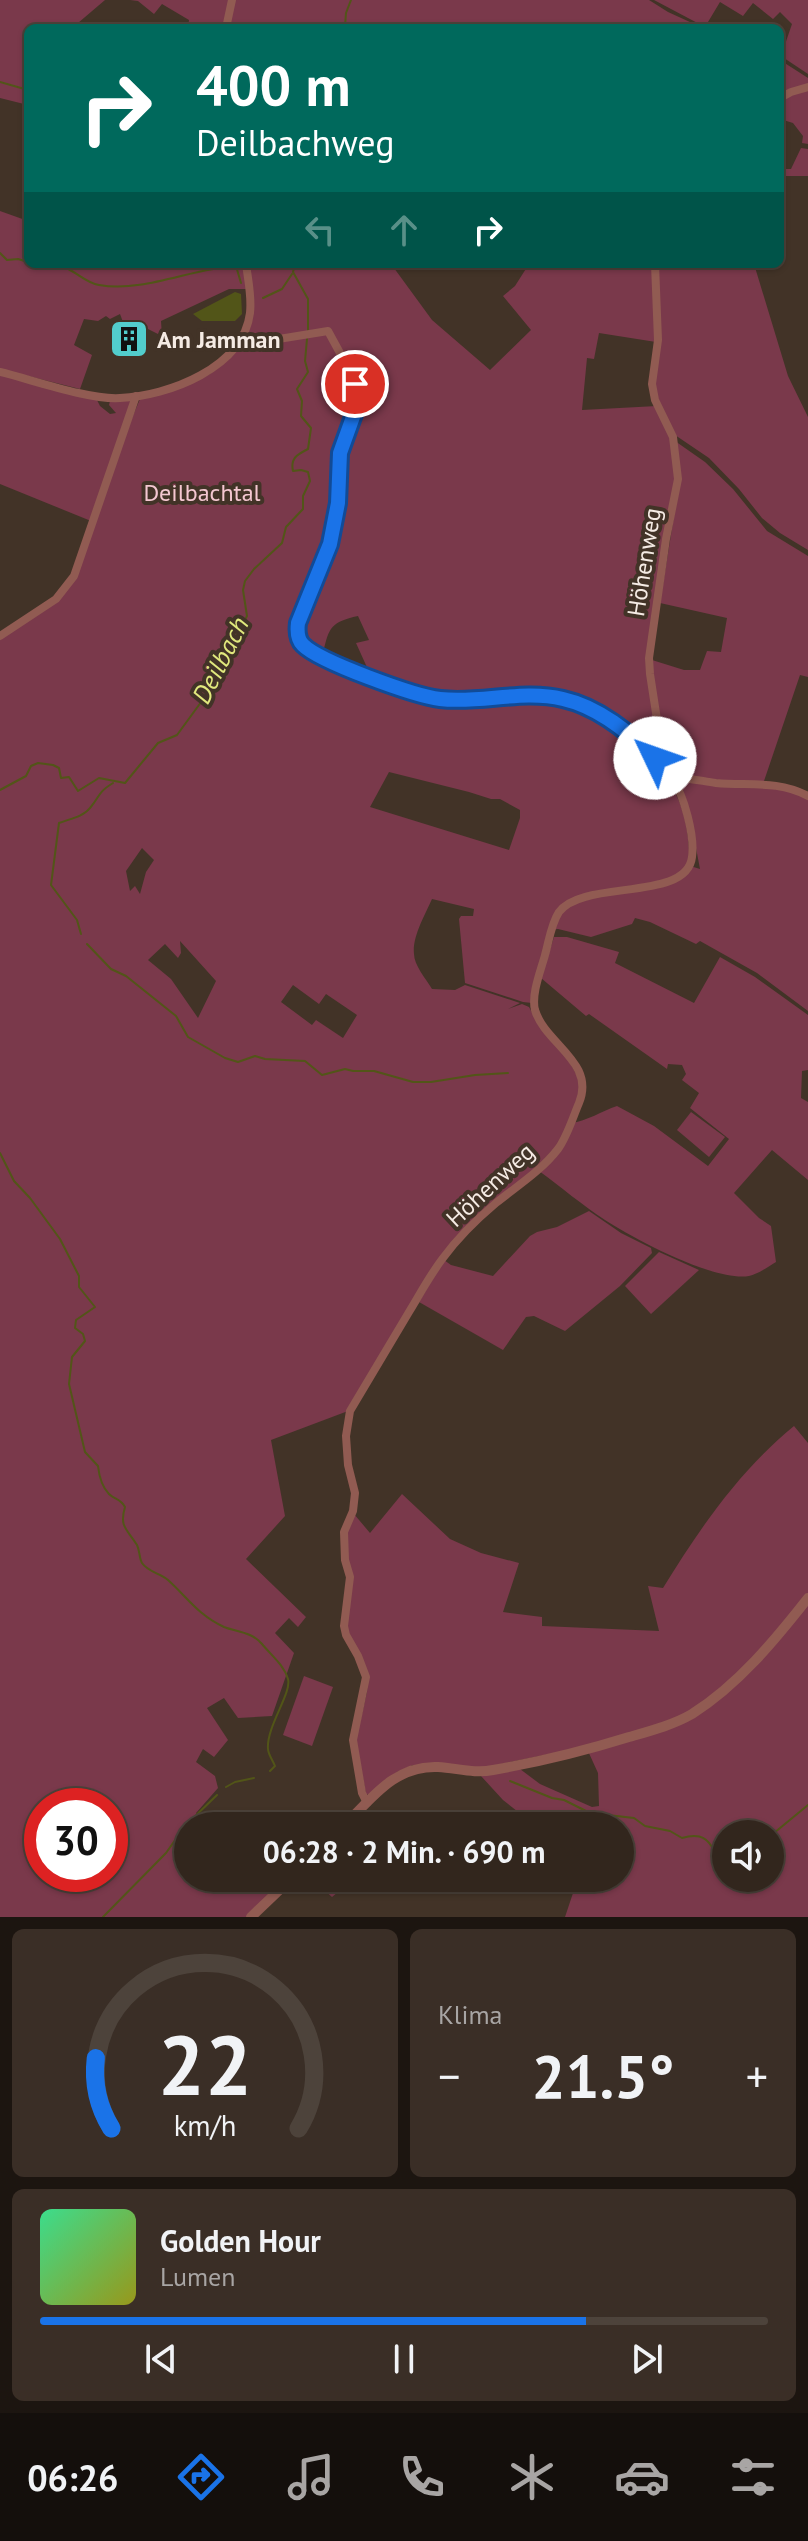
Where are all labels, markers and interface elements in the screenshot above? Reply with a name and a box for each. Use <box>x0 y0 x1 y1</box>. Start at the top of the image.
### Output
text: 400 m <box>196 49 351 121</box>
icon: right <box>64 56 168 160</box>
text: Deilbachweg <box>196 119 395 166</box>
icon: left <box>298 208 342 252</box>
icon: ahead <box>382 208 426 252</box>
icon: right <box>466 208 510 252</box>
building icon: Am Jamman <box>108 318 150 360</box>
place label: Am Jamman <box>157 324 280 355</box>
pin <box>321 350 389 418</box>
icon: arrive <box>333 362 377 406</box>
park label: Deilbachtal <box>143 477 261 508</box>
street label: Höhenweg <box>620 505 668 619</box>
water label: Deilbach <box>184 611 256 709</box>
position arrow <box>613 716 697 800</box>
street label: Höhenweg <box>439 1136 541 1234</box>
speed limit sign: 30 <box>24 1788 128 1892</box>
map controls <box>712 1820 784 1892</box>
button: sound <box>712 1820 784 1892</box>
text: 06:28 · 2 Min. · 690 m <box>263 1832 545 1871</box>
text: Klima <box>438 1998 502 2031</box>
text: 22 <box>158 2010 252 2118</box>
text: 21.5° <box>531 2037 675 2115</box>
text: − <box>438 2047 460 2104</box>
text: + <box>746 2047 768 2104</box>
text: km/h <box>174 2107 236 2144</box>
text: Golden Hour <box>160 2221 321 2260</box>
text: Lumen <box>160 2260 235 2293</box>
icon: previous <box>139 2337 183 2381</box>
icon: pause <box>382 2337 426 2381</box>
icon: next <box>625 2337 669 2381</box>
icon: directions <box>173 2449 229 2505</box>
icon: music <box>283 2449 339 2505</box>
icon: phone <box>394 2449 450 2505</box>
icon: climate <box>504 2449 560 2505</box>
icon: car <box>614 2449 670 2505</box>
icon: filters <box>725 2449 781 2505</box>
text: 06:26 <box>27 2454 119 2501</box>

